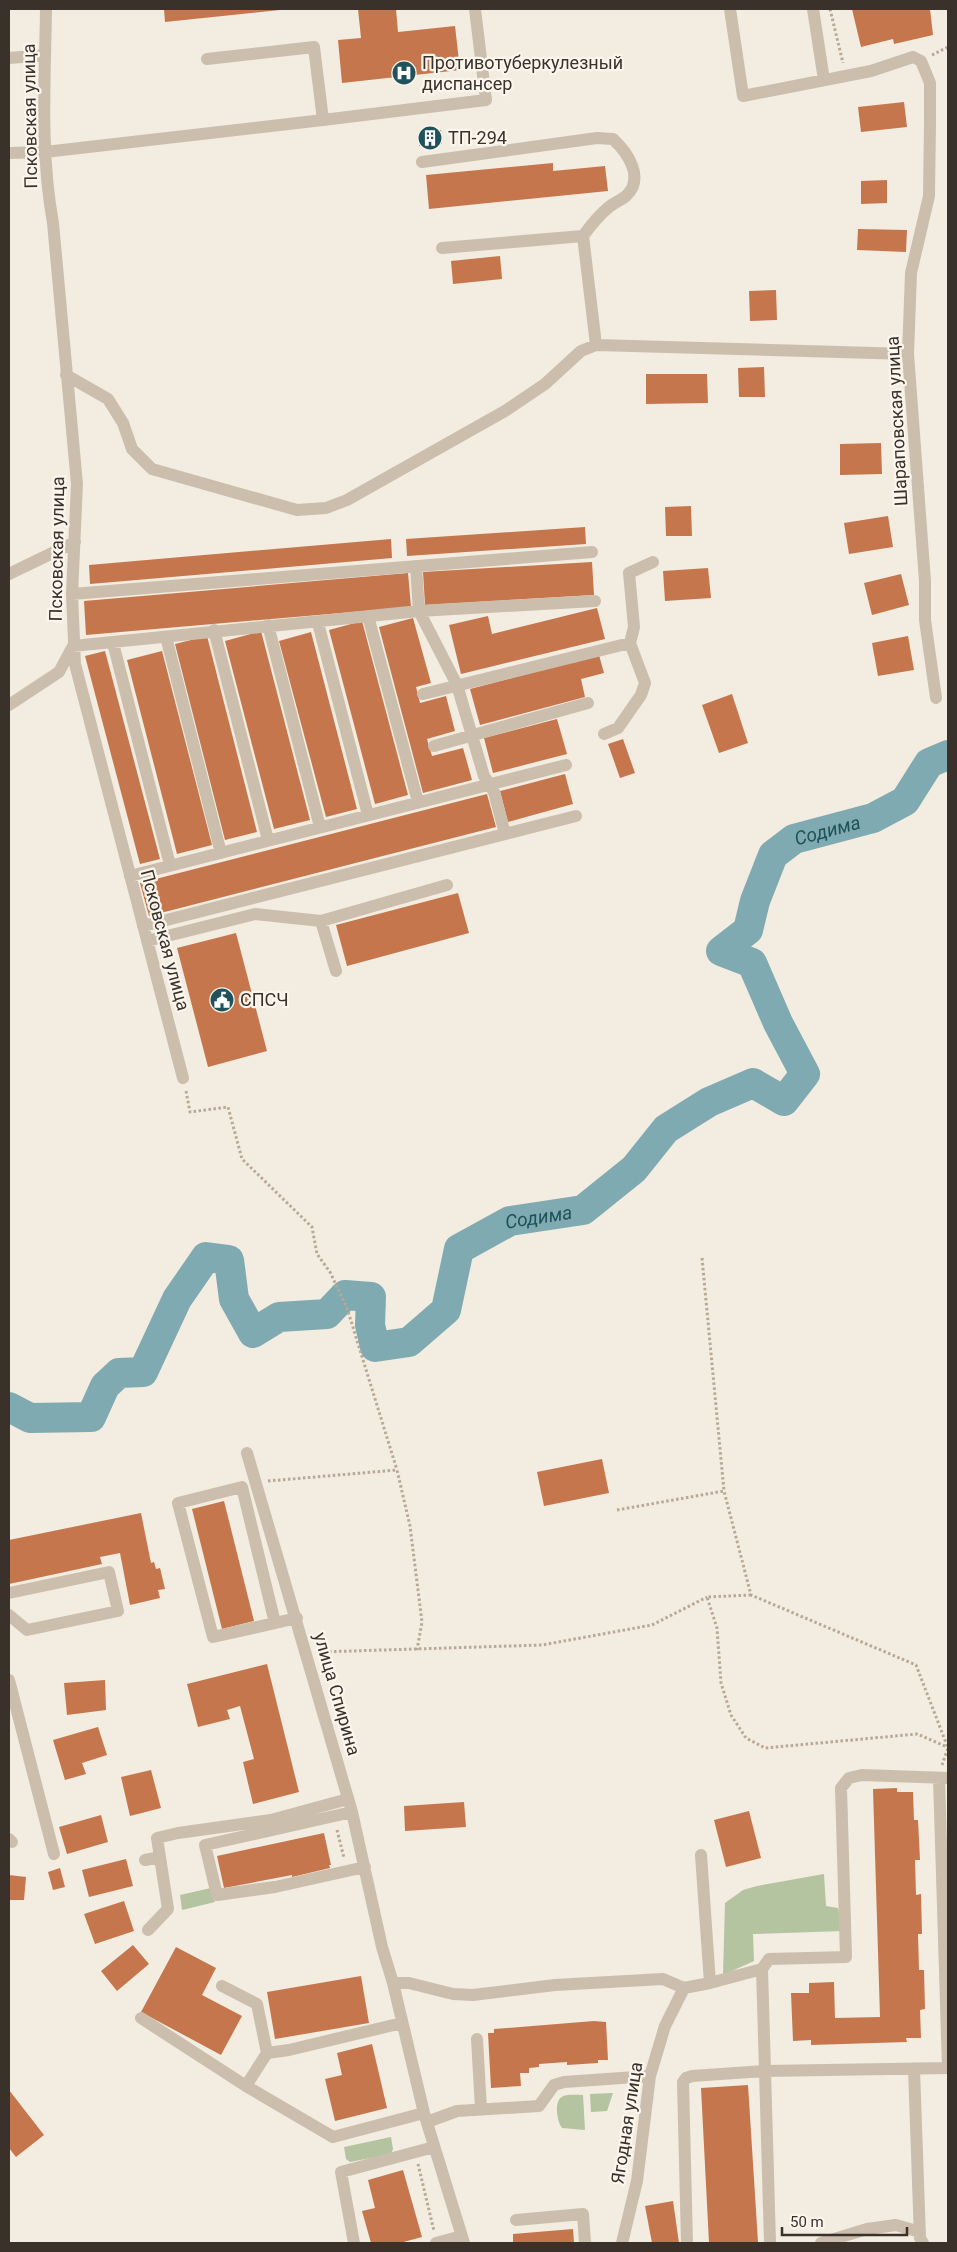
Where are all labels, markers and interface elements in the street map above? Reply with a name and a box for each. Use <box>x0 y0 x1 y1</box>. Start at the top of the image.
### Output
street label: Псковская улица <box>18 43 41 189</box>
place label: Противотуберкулезный диспансер <box>422 52 623 94</box>
hospital icon: Противотуберкулезный диспансер <box>391 60 417 86</box>
building icon: ТП-294 <box>417 125 443 151</box>
place label: ТП-294 <box>448 127 507 148</box>
street label: Шараповская улица <box>882 335 911 507</box>
street label: Псковская улица <box>45 476 68 622</box>
water label: Содима <box>792 811 863 850</box>
street label: Псковская улица <box>137 867 194 1013</box>
public building icon: СПСЧ <box>209 987 235 1013</box>
place label: СПСЧ <box>240 989 289 1010</box>
water label: Содима <box>504 1201 574 1234</box>
street label: улица Спирина <box>310 1630 365 1758</box>
street label: Ягодная улица <box>606 2060 647 2185</box>
scale bar <box>782 2204 907 2236</box>
text: 50 m <box>790 2213 824 2231</box>

